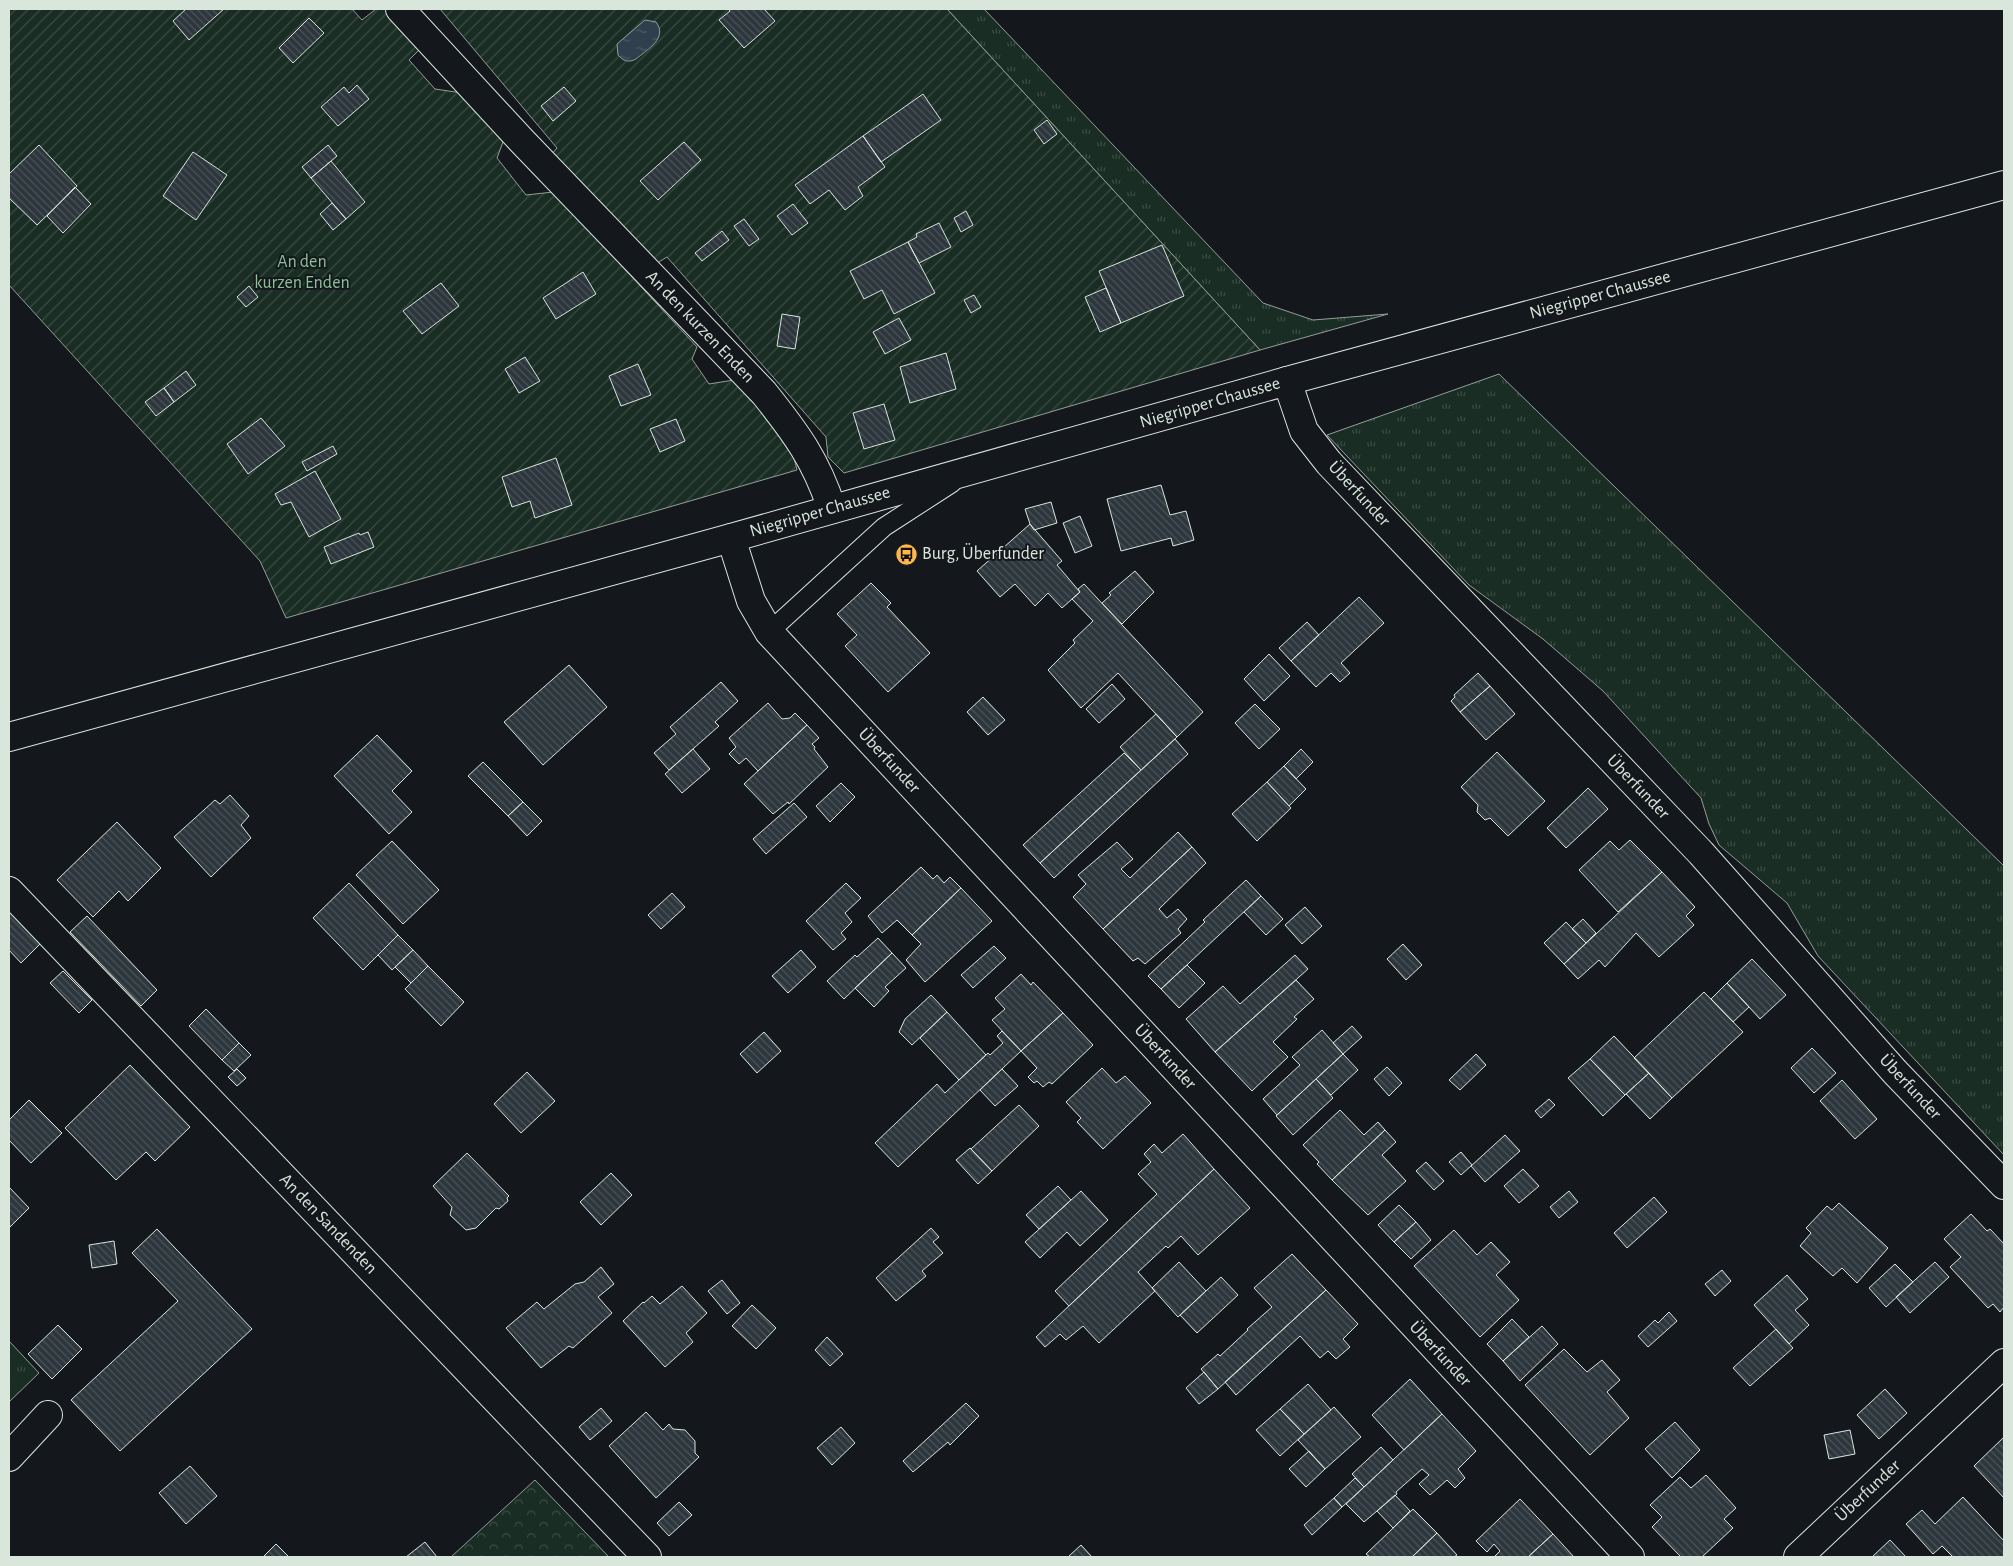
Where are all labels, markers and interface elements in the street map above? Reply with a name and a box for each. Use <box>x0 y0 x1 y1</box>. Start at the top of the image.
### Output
park label: An den kurzen Enden <box>254 253 350 292</box>
street label: An den kurzen Enden <box>642 268 758 386</box>
street label: Niegripper Chaussee <box>1528 268 1672 322</box>
street label: Niegripper Chaussee <box>1138 374 1282 432</box>
street label: Überfunder <box>1325 457 1395 530</box>
street label: Niegripper Chaussee <box>748 483 892 541</box>
bus stop icon: Burg, Überfunder <box>894 542 918 566</box>
place label: Burg, Überfunder <box>922 543 1044 563</box>
street label: Überfunder <box>855 724 925 797</box>
street label: Überfunder <box>1603 750 1674 823</box>
street label: Überfunder <box>1131 1020 1201 1093</box>
street label: Überfunder <box>1876 1050 1946 1123</box>
street label: An den Sandenden <box>276 1170 380 1278</box>
street label: Überfunder <box>1406 1317 1476 1390</box>
street label: Überfunder <box>1831 1455 1904 1525</box>

